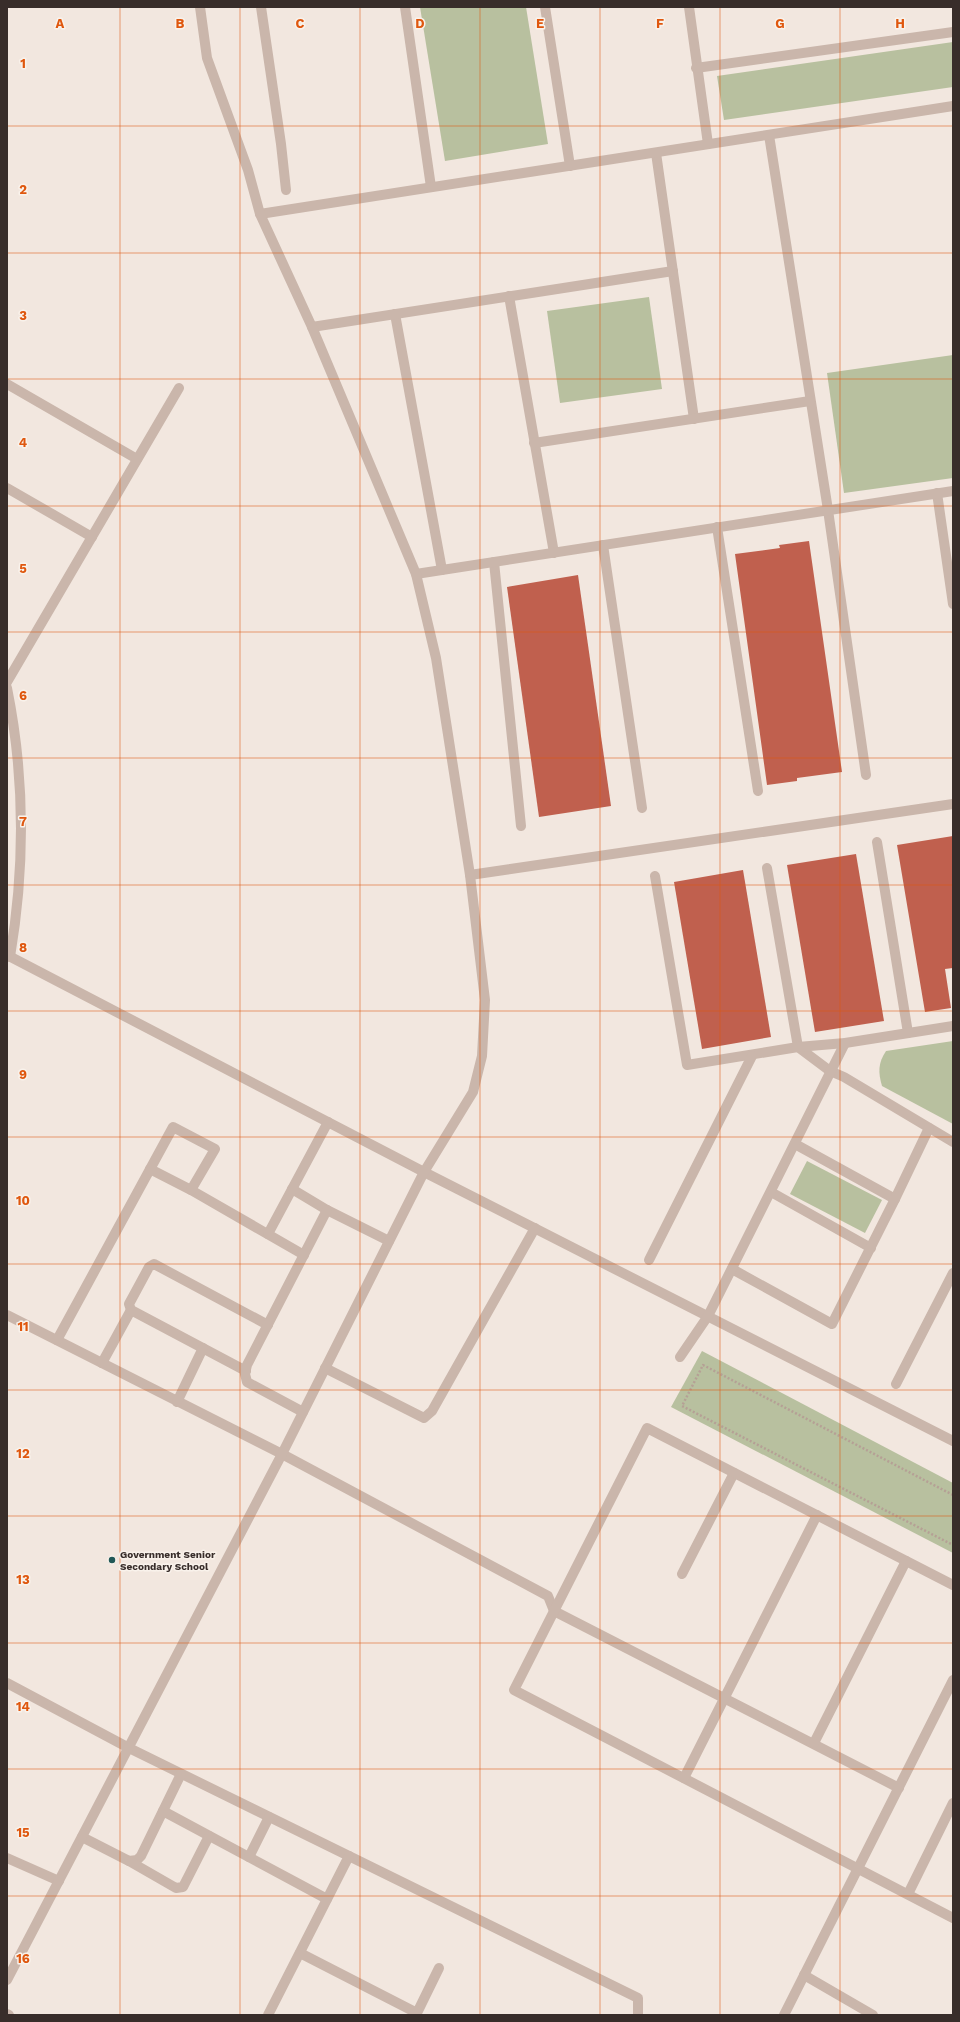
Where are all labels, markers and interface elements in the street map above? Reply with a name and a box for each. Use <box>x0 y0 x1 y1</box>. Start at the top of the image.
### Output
text: A <box>56 16 65 31</box>
text: B <box>176 16 185 31</box>
text: C <box>296 16 305 31</box>
text: D <box>415 16 425 31</box>
text: E <box>536 16 544 31</box>
text: F <box>656 16 664 31</box>
text: G <box>775 16 785 31</box>
text: H <box>895 16 905 31</box>
text: 1 <box>20 56 26 71</box>
text: 2 <box>19 182 27 197</box>
text: 3 <box>19 308 27 323</box>
text: 4 <box>19 435 28 450</box>
text: 5 <box>19 561 27 576</box>
text: 6 <box>19 688 27 703</box>
text: 7 <box>19 814 27 829</box>
text: 8 <box>19 940 27 955</box>
text: 9 <box>19 1067 27 1082</box>
text: 10 <box>16 1193 30 1208</box>
text: 11 <box>17 1319 29 1334</box>
text: 12 <box>16 1446 30 1461</box>
place label: Government Senior Secondary School <box>120 1549 216 1572</box>
marker: Government Senior Secondary School <box>107 1555 117 1565</box>
text: 13 <box>16 1572 30 1587</box>
text: 14 <box>16 1699 31 1714</box>
text: 15 <box>16 1825 30 1840</box>
text: 16 <box>16 1951 30 1966</box>

